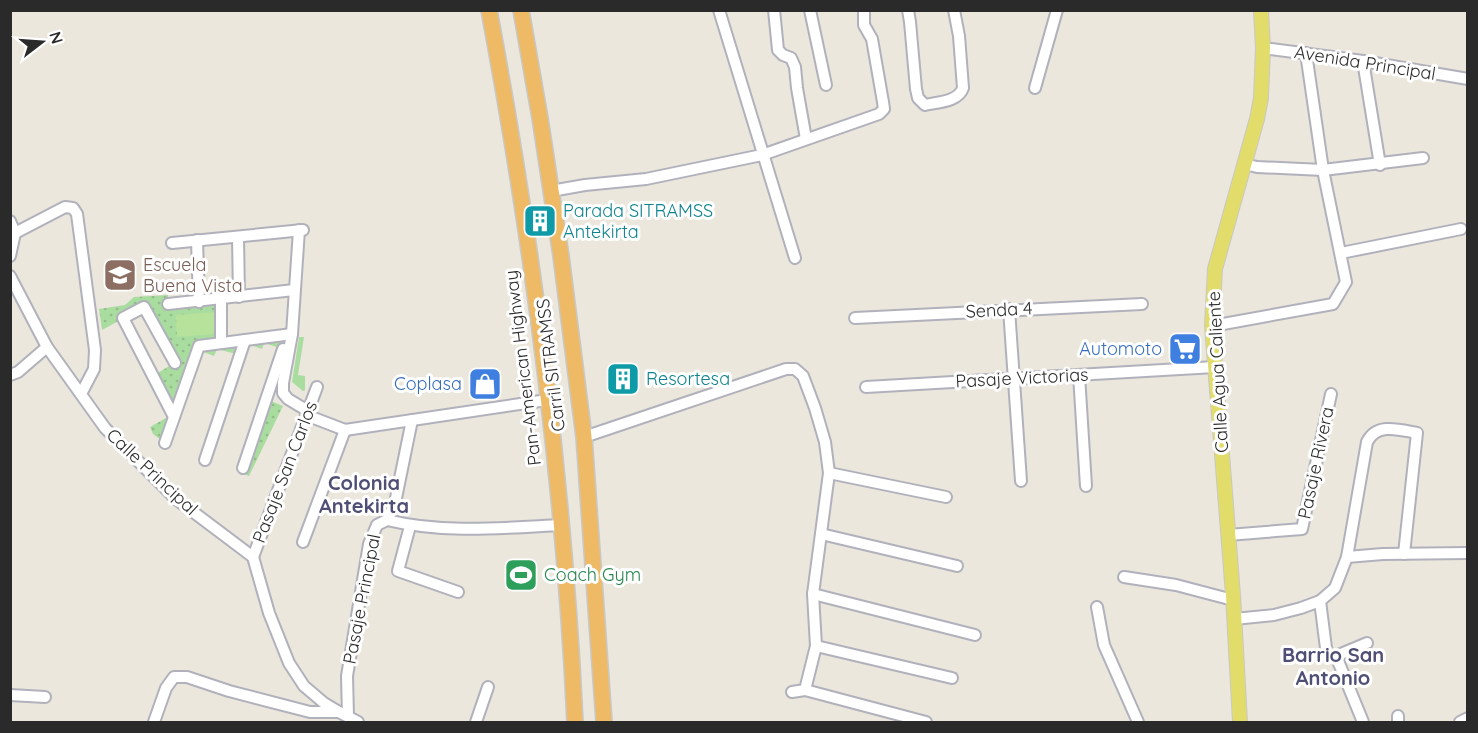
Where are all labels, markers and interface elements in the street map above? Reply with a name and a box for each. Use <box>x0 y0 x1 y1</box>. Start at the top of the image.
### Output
north arrow <box>12 12 72 72</box>
text: N <box>45 29 68 46</box>
street label: Avenida Principal <box>1293 40 1437 85</box>
place label: Parada SITRAMSS Antekirta <box>563 199 713 243</box>
building icon: Parada SITRAMSS Antekirta <box>522 203 558 239</box>
place label: Escuela Buena Vista <box>143 253 243 297</box>
school or university icon: Escuela Buena Vista <box>102 257 138 293</box>
street label: Pan-American Highway <box>499 269 546 467</box>
street label: Calle Agua Caliente <box>1202 291 1233 454</box>
street label: Senda 4 <box>965 296 1033 323</box>
street label: Carril SITRAMSS <box>531 297 570 433</box>
supermarket icon: Automoto <box>1167 331 1203 367</box>
place label: Automoto <box>1079 337 1162 360</box>
building icon: Resortesa <box>605 361 641 397</box>
street label: Pasaje Victorias <box>955 363 1089 392</box>
shop icon: Coplasa <box>467 366 503 402</box>
place label: Resortesa <box>646 367 730 390</box>
place label: Coplasa <box>394 372 462 395</box>
street label: Pasaje San Carlos <box>247 398 322 546</box>
street label: Pasaje Rivera <box>1292 405 1339 521</box>
street label: Calle Principal <box>102 423 203 520</box>
district label: Colonia Antekirta <box>319 470 409 518</box>
street label: Pasaje Principal <box>338 532 385 666</box>
sports icon: Coach Gym <box>503 557 539 593</box>
place label: Coach Gym <box>544 563 641 586</box>
district label: Barrio San Antonio <box>1282 642 1384 690</box>

